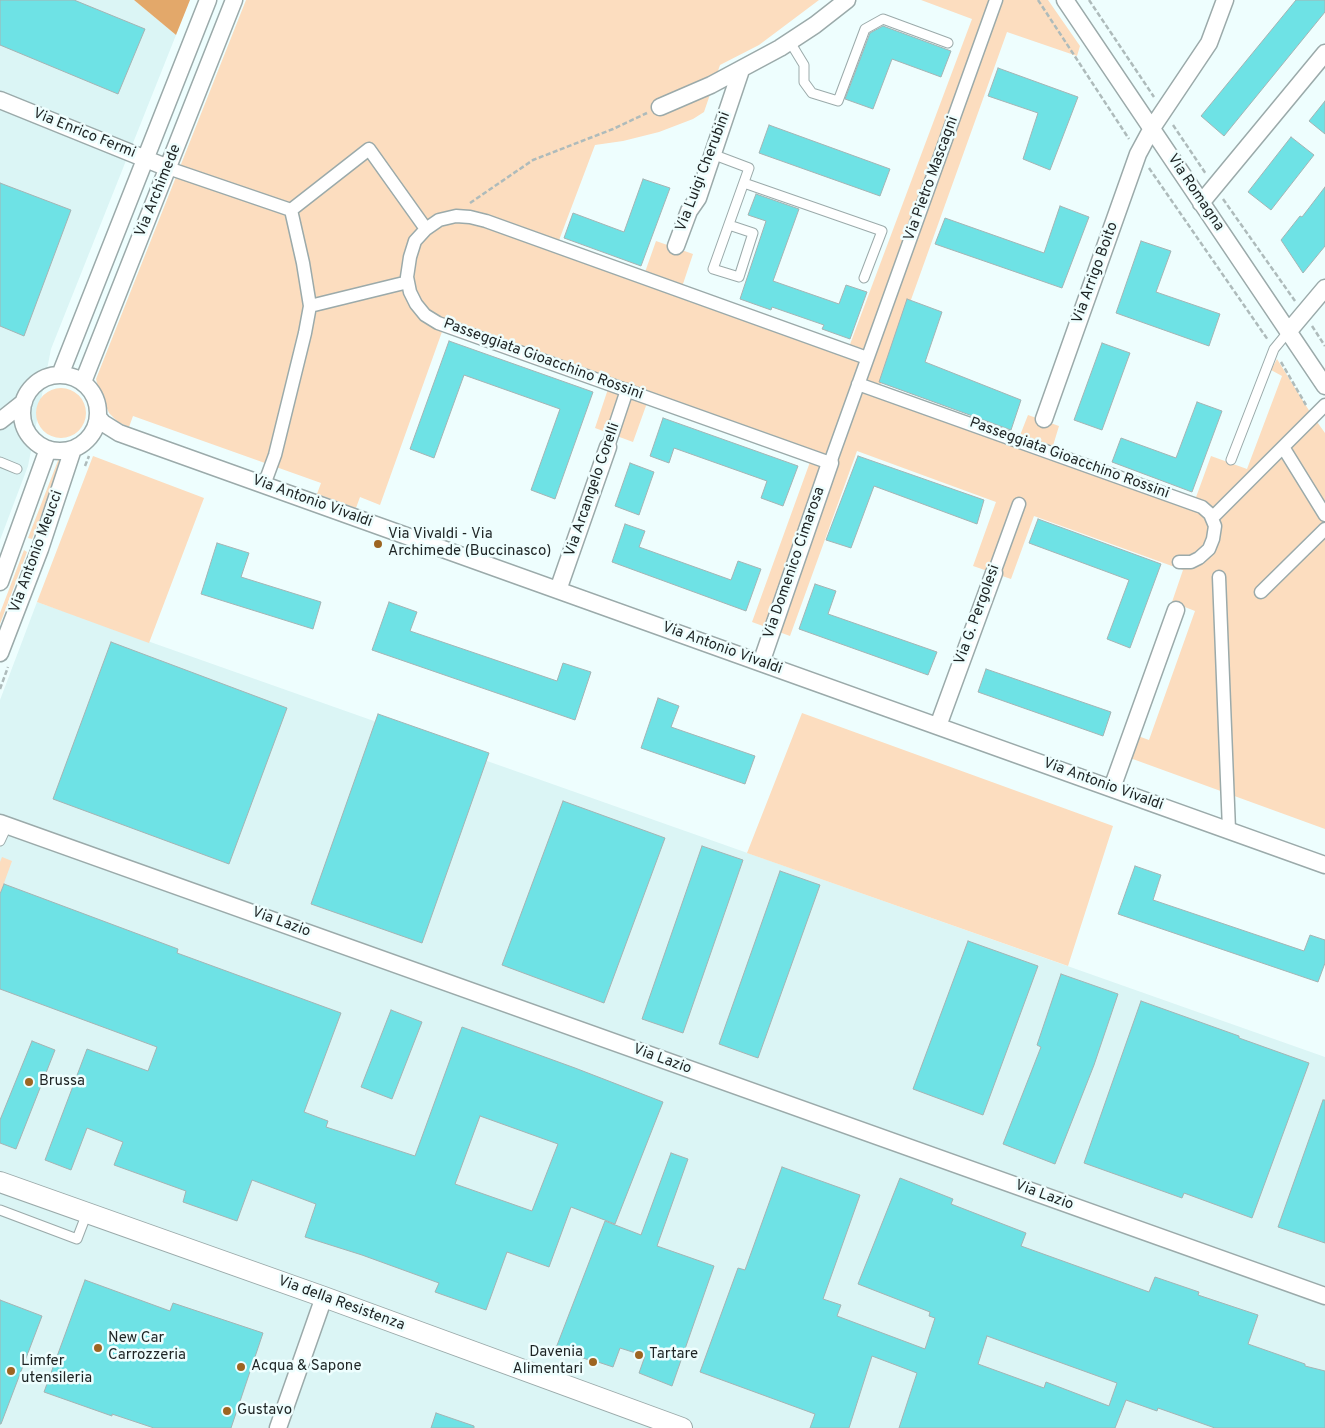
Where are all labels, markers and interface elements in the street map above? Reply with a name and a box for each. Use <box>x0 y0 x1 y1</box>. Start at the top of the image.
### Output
street label: Via Enrico Fermi <box>30 105 138 163</box>
street label: Via Luigi Cherubini <box>673 110 735 234</box>
street label: Via Pietro Mascagni <box>901 114 963 244</box>
street label: Via Archimede <box>132 142 186 240</box>
street label: Via Romagna <box>1163 151 1227 235</box>
street label: Via Arrigo Boito <box>1069 220 1123 326</box>
street label: Passeggiata Gioacchino Rossini <box>441 315 645 405</box>
street label: Passeggiata Gioacchino Rossini <box>967 414 1171 504</box>
street label: Via Arcangelo Corelli <box>562 421 624 559</box>
street label: Via Antonio Vivaldi <box>250 472 374 532</box>
street label: Via Domenico Cimarosa <box>761 485 829 641</box>
street label: Via Antonio Meucci <box>7 488 67 616</box>
place label: Via Vivaldi - Via Archimede (Buccinasco) <box>388 526 551 561</box>
marker: Via Vivaldi - Via Archimede (Buccinasco) <box>372 538 384 550</box>
street label: Via G. Pergolesi <box>952 563 1004 667</box>
street label: Via Antonio Vivaldi <box>660 619 784 679</box>
street label: Via Antonio Vivaldi <box>1041 755 1165 815</box>
street label: Via Lazio <box>249 904 313 942</box>
street label: Via Lazio <box>630 1041 694 1079</box>
place label: Brussa <box>39 1073 85 1091</box>
marker: Brussa <box>23 1076 35 1088</box>
street label: Via Lazio <box>1012 1177 1076 1215</box>
street label: Via della Resistenza <box>275 1273 407 1335</box>
place label: New Car Carrozzeria <box>108 1330 186 1365</box>
marker: New Car Carrozzeria <box>92 1342 104 1354</box>
place label: Davenia Alimentari <box>513 1344 583 1379</box>
place label: Tartare <box>649 1346 698 1364</box>
marker: Tartare <box>633 1349 645 1361</box>
place label: Limfer utensileria <box>21 1353 92 1388</box>
marker: Davenia Alimentari <box>587 1356 599 1368</box>
place label: Acqua & Sapone <box>251 1358 362 1376</box>
marker: Acqua & Sapone <box>235 1361 247 1373</box>
marker: Limfer utensileria <box>5 1365 17 1377</box>
place label: Gustavo <box>237 1402 292 1420</box>
marker: Gustavo <box>221 1405 233 1417</box>

